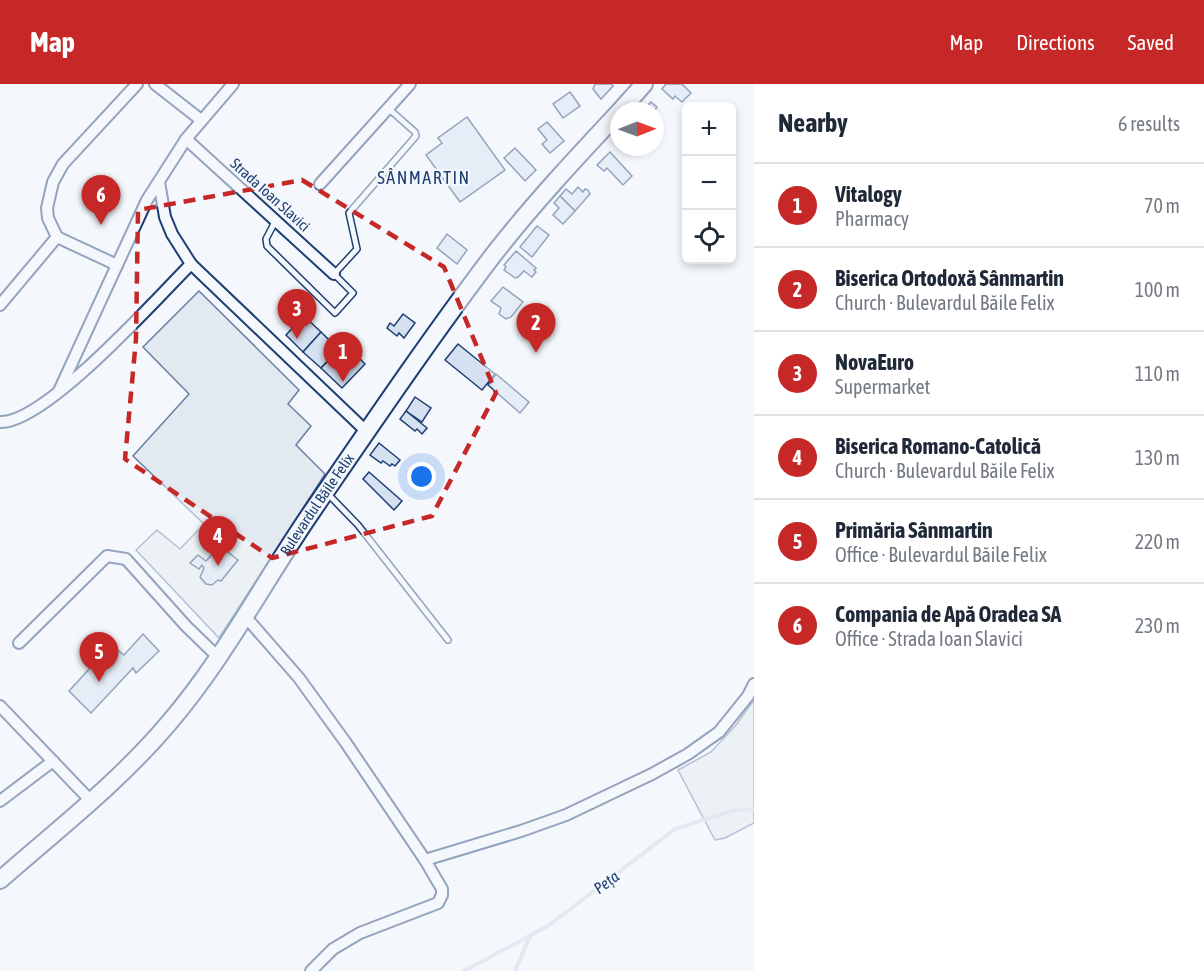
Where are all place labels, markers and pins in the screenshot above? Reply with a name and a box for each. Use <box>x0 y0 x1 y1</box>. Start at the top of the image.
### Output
pin: 6 <box>82 176 120 225</box>
pin: 3 <box>278 290 316 339</box>
pin: 2 <box>516 304 556 353</box>
pin: 1 <box>324 332 362 382</box>
pin: 4 <box>198 516 238 566</box>
pin: 5 <box>80 632 118 682</box>

